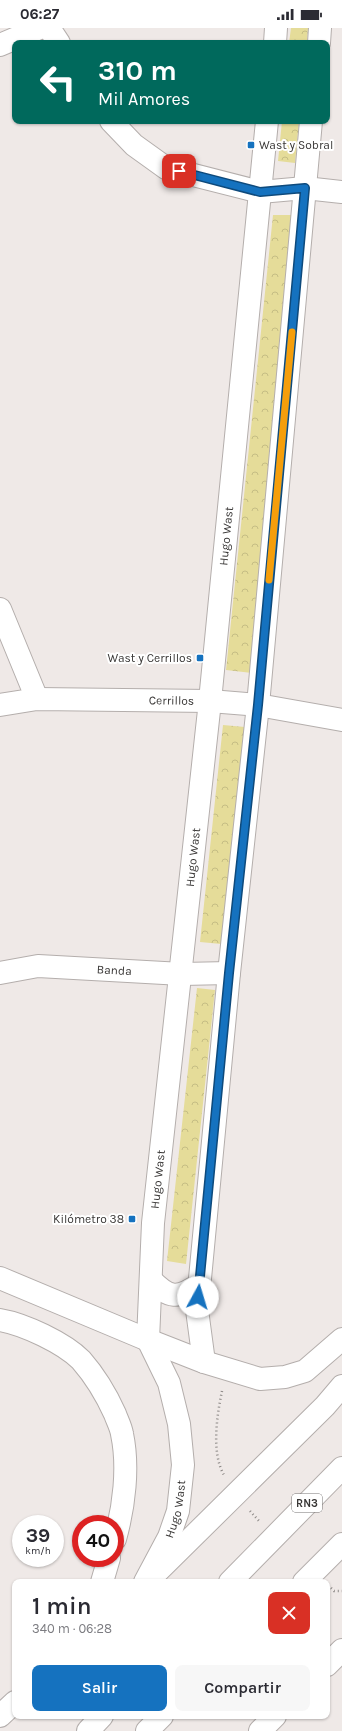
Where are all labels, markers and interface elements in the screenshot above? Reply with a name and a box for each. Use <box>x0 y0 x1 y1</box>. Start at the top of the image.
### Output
text: 06:27 <box>20 5 59 23</box>
text: 310 m <box>98 54 177 87</box>
icon: left <box>32 56 84 108</box>
text: Mil Amores <box>98 88 190 110</box>
place label: Wast y Sobral <box>259 138 333 152</box>
marker: Wast y Sobral <box>246 140 256 150</box>
pin <box>162 154 196 188</box>
icon: arrive <box>168 160 190 182</box>
street label: Hugo Wast <box>216 505 236 566</box>
place label: Wast y Cerrillos <box>108 651 192 665</box>
marker: Wast y Cerrillos <box>195 653 205 663</box>
street label: Cerrillos <box>149 693 194 708</box>
street label: Hugo Wast <box>183 827 203 888</box>
street label: Banda <box>96 962 132 978</box>
street label: Hugo Wast <box>148 1149 168 1210</box>
place label: Kilómetro 38 <box>53 1212 124 1226</box>
marker: Kilómetro 38 <box>127 1214 137 1224</box>
position arrow <box>177 1276 219 1318</box>
street label: Hugo Wast <box>162 1479 188 1540</box>
road number: RN3 <box>292 1494 322 1512</box>
speed limit sign: 40 <box>72 1515 124 1567</box>
text: 39 <box>26 1524 50 1547</box>
text: km/h <box>25 1545 51 1557</box>
text: 1 min <box>32 1592 92 1620</box>
button: close <box>268 1592 310 1634</box>
text: 340 m · 06:28 <box>32 1621 112 1636</box>
button: Salir <box>32 1665 167 1711</box>
button: Compartir <box>175 1665 310 1711</box>

